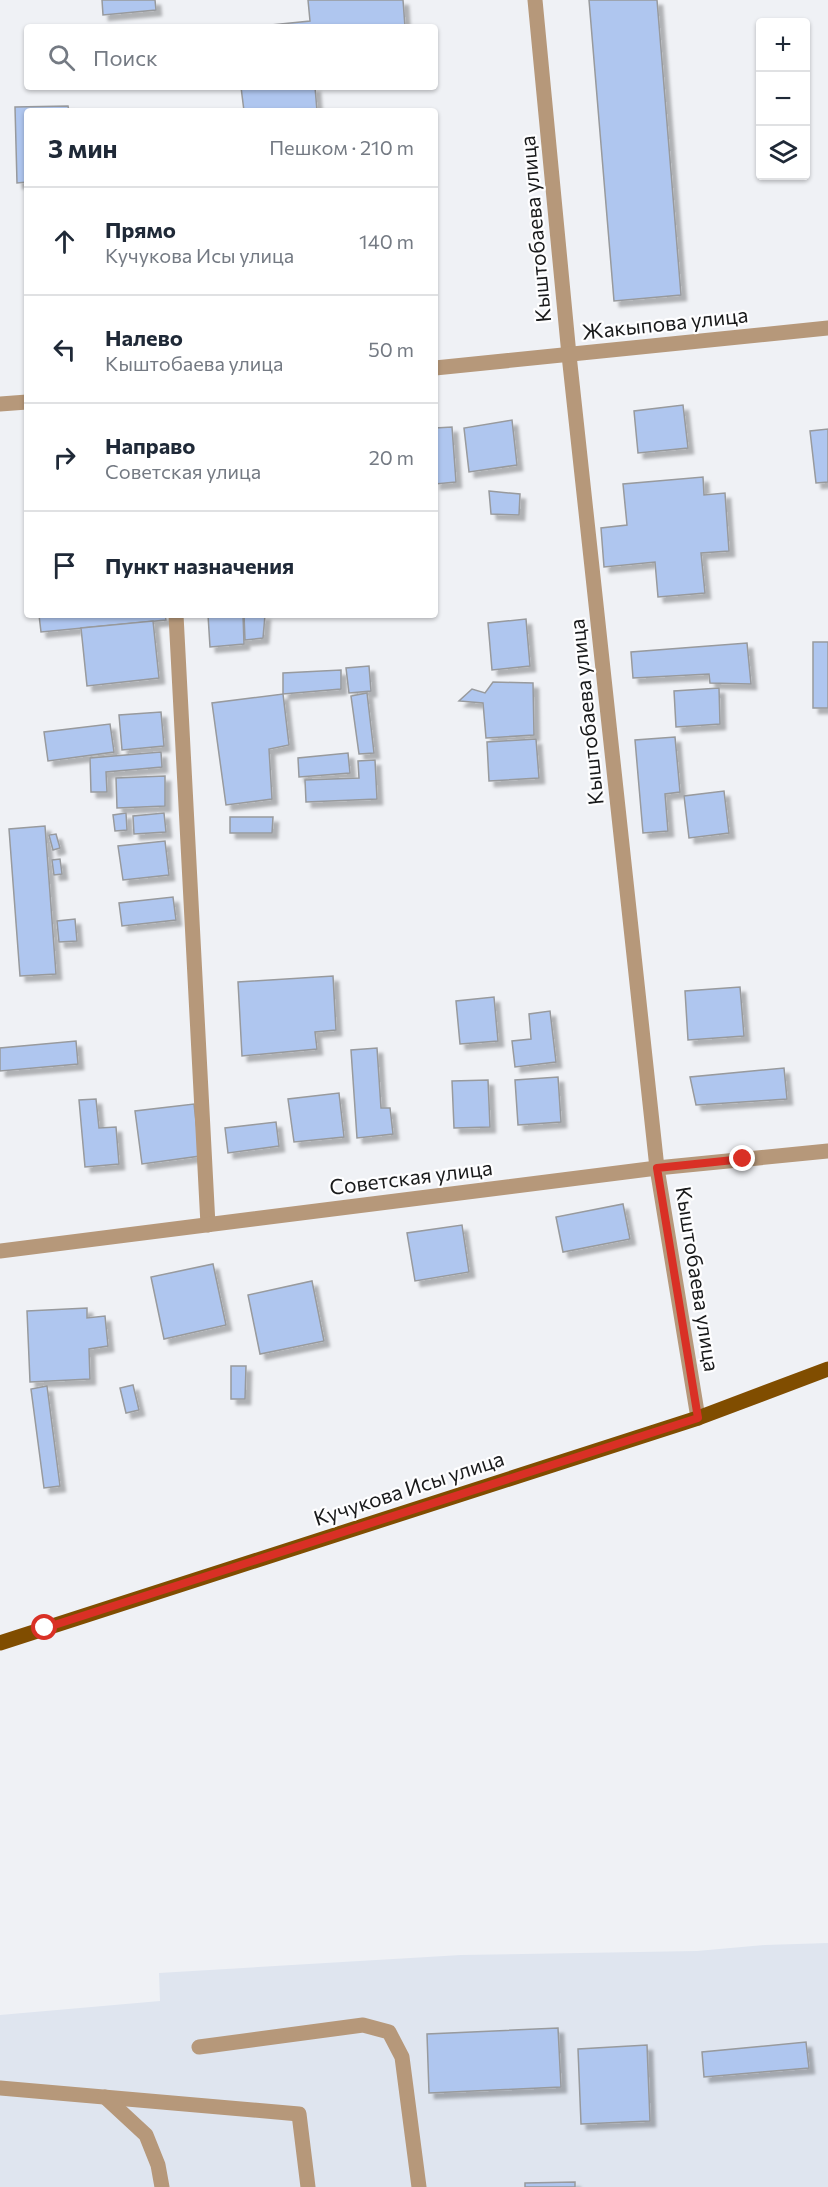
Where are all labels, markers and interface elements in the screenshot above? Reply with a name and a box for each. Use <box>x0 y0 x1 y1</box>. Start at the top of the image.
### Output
map controls <box>756 18 810 180</box>
button: + <box>756 18 810 72</box>
search box <box>24 24 438 90</box>
icon: search <box>45 41 78 74</box>
text: Поиск <box>93 44 158 71</box>
button: − <box>756 72 810 126</box>
button: layers <box>756 126 810 180</box>
text: 3 мин <box>48 132 118 163</box>
text: Пешком · 210 m <box>269 135 414 159</box>
street label: Кыштобаева улица <box>514 135 555 323</box>
text: Прямо <box>105 216 176 243</box>
icon: ahead <box>48 225 81 258</box>
text: 140 m <box>359 229 414 253</box>
text: Кучукова Исы улица <box>105 243 294 267</box>
street label: Жакыпова улица <box>580 301 749 344</box>
text: Налево <box>105 324 183 351</box>
icon: left <box>48 333 81 366</box>
text: 50 m <box>368 337 414 361</box>
text: Кыштобаева улица <box>105 351 283 375</box>
text: Направо <box>105 432 195 459</box>
icon: right <box>48 441 81 474</box>
text: 20 m <box>369 445 414 469</box>
text: Советская улица <box>105 459 261 483</box>
icon: arrive <box>48 549 81 582</box>
text: Пункт назначения <box>105 552 294 579</box>
street label: Кыштобаева улица <box>563 618 608 807</box>
route end <box>729 1145 755 1171</box>
street label: Советская улица <box>328 1154 494 1199</box>
street label: Кыштобаева улица <box>671 1184 725 1373</box>
street label: Кучукова Исы улица <box>310 1445 507 1530</box>
route start <box>31 1614 57 1640</box>

